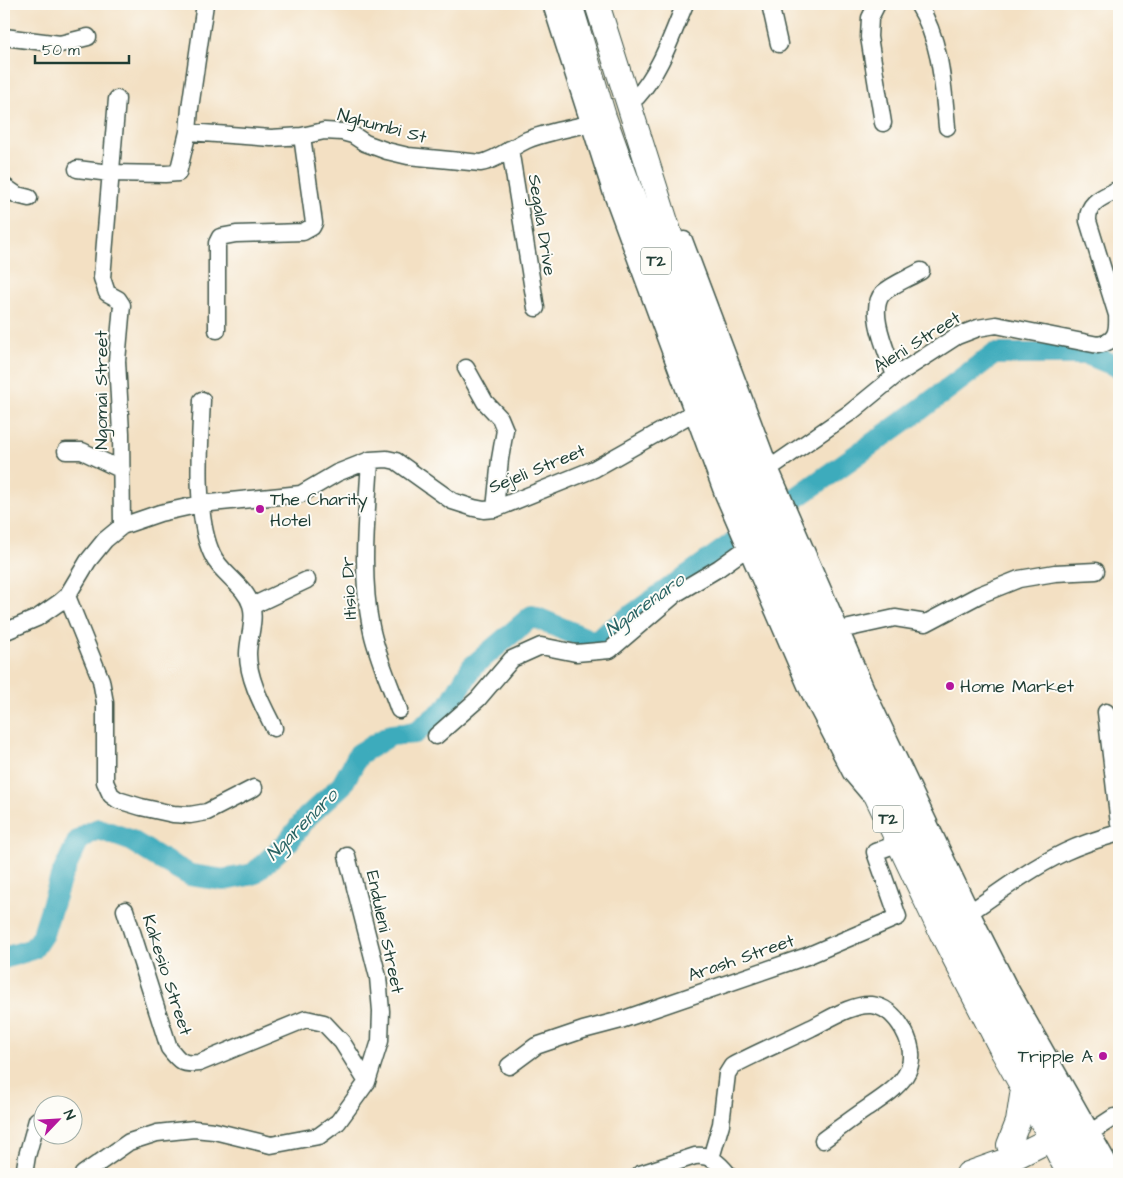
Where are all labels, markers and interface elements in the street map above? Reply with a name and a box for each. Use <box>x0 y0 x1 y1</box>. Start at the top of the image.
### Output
scale bar <box>35 32 129 64</box>
text: 50 m <box>42 40 80 61</box>
street label: Nghumbi St <box>334 102 430 151</box>
street label: Segala Drive <box>521 173 562 278</box>
road number: T2 <box>641 248 671 274</box>
street label: Aleni Street <box>869 305 966 379</box>
street label: Ngomai Street <box>89 330 115 450</box>
street label: Sejeli Street <box>485 438 590 500</box>
place label: The Charity Hotel <box>270 487 368 533</box>
marker: The Charity Hotel <box>254 503 266 515</box>
street label: Itisio Dr <box>335 556 363 620</box>
water label: Ngarenaro <box>600 566 691 643</box>
place label: Home Market <box>960 674 1075 699</box>
marker: Home Market <box>944 680 956 692</box>
water label: Ngarenaro <box>260 782 345 867</box>
road number: T2 <box>873 806 903 832</box>
street label: Enduleni Street <box>360 868 410 996</box>
street label: Kakesio Street <box>136 911 198 1039</box>
street label: Arash Street <box>684 928 798 988</box>
place label: Tripple A <box>1018 1044 1093 1069</box>
marker: Tripple A <box>1097 1050 1109 1062</box>
north arrow <box>32 1096 82 1146</box>
text: N <box>58 1107 80 1123</box>

